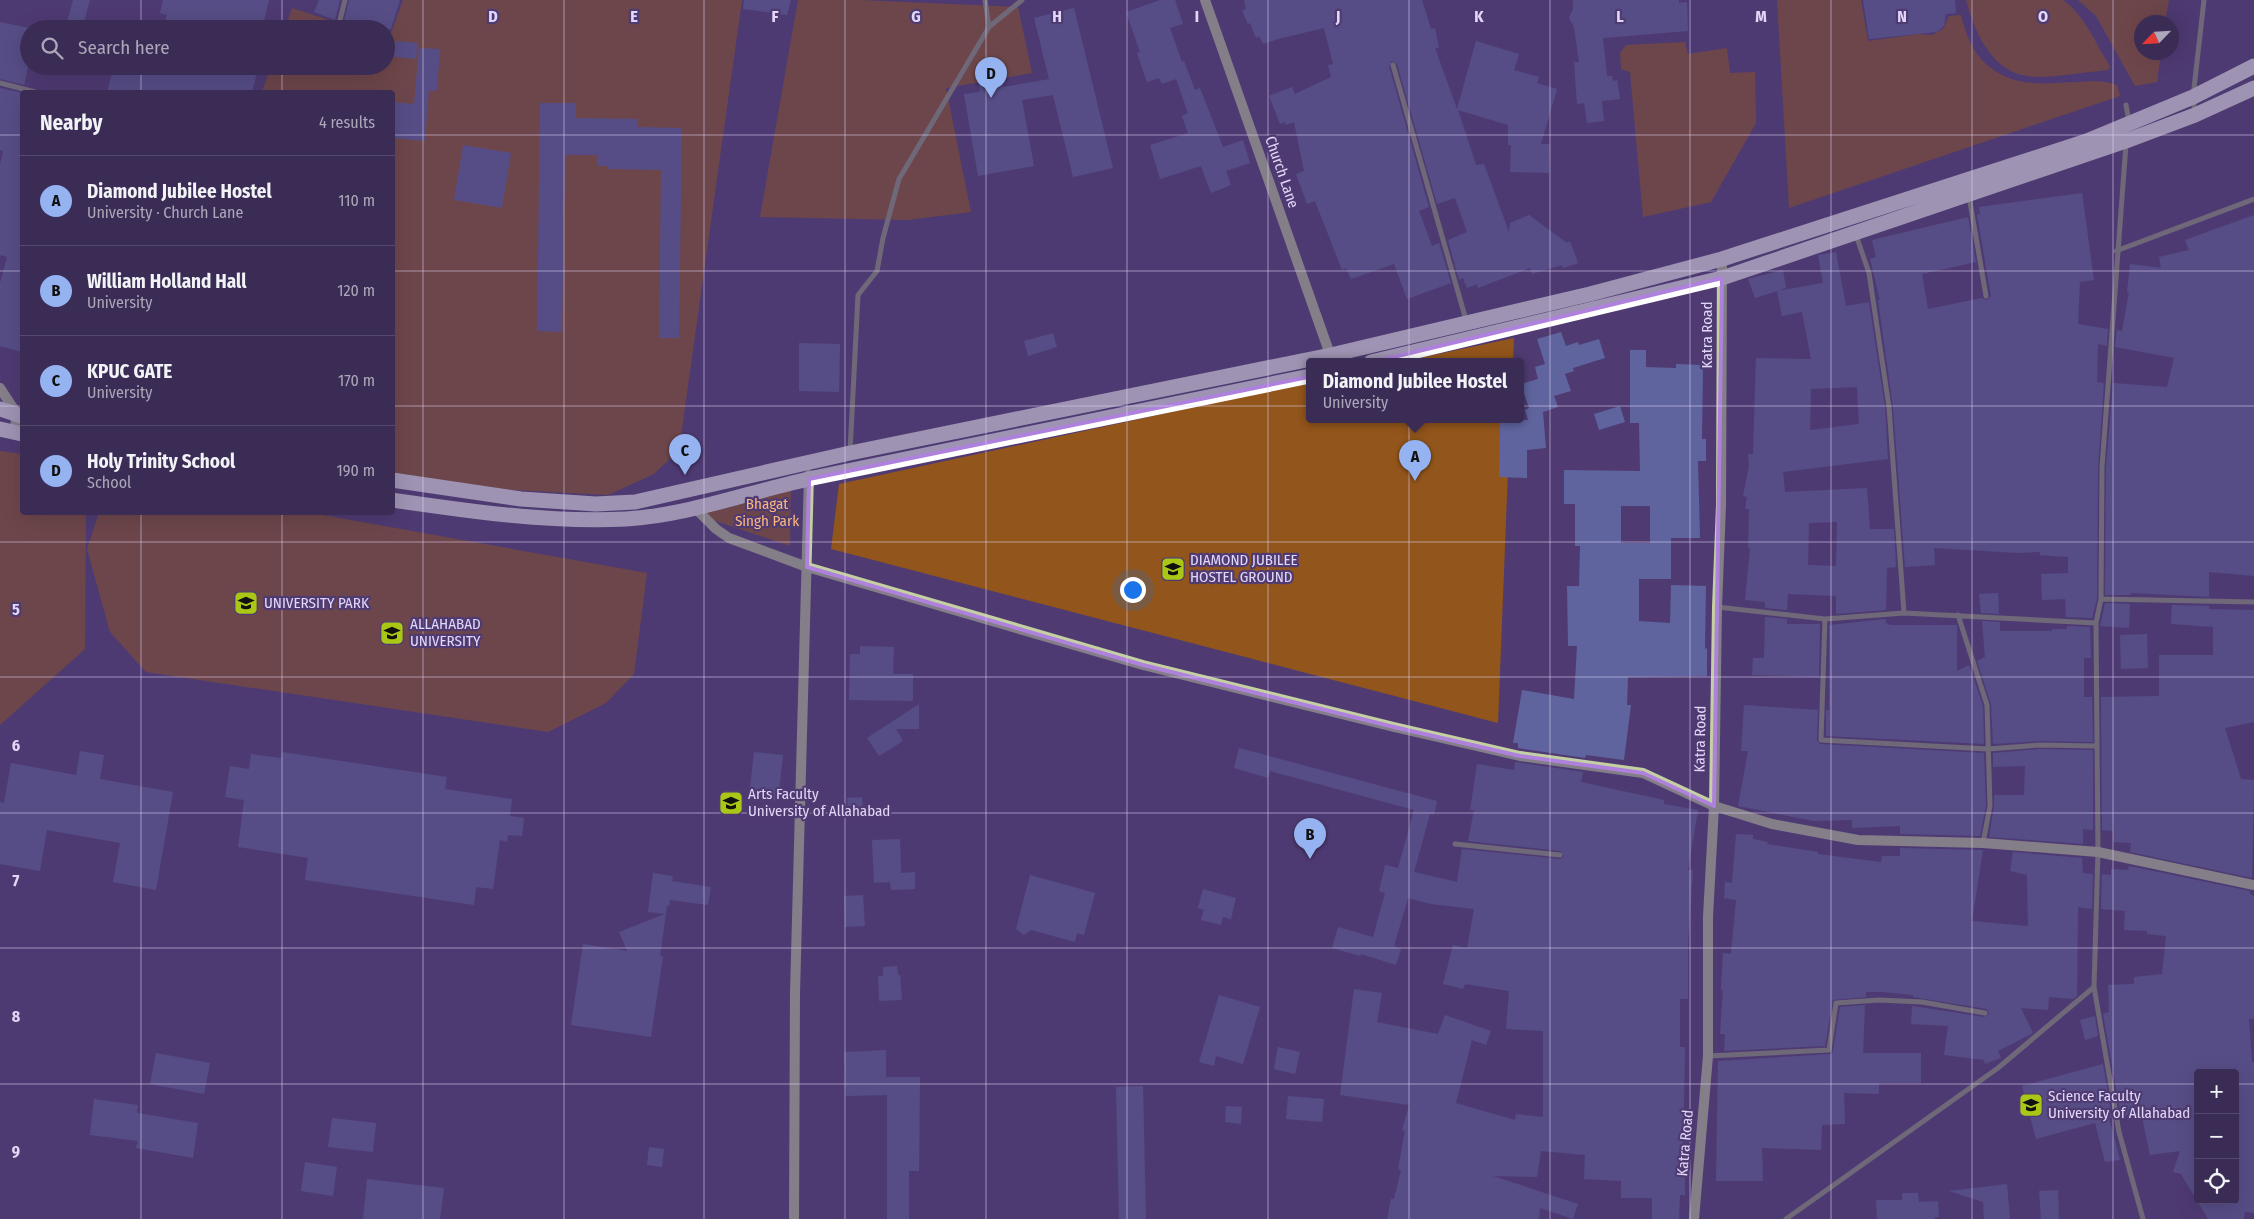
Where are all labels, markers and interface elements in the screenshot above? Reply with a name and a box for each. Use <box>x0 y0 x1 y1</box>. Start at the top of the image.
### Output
text: D <box>488 7 498 26</box>
text: E <box>630 7 638 26</box>
text: F <box>771 7 779 26</box>
text: G <box>911 7 921 26</box>
text: H <box>1052 7 1062 26</box>
text: I <box>1195 7 1199 26</box>
text: J <box>1335 7 1340 26</box>
text: K <box>1474 7 1484 26</box>
text: L <box>1616 7 1624 26</box>
text: M <box>1755 7 1767 26</box>
text: N <box>1897 7 1907 26</box>
text: O <box>2038 7 2048 26</box>
north arrow <box>2134 15 2179 60</box>
search box <box>20 20 395 75</box>
icon: search <box>38 34 66 62</box>
text: Search here <box>78 36 170 59</box>
pin: D <box>975 57 1007 98</box>
text: Nearby <box>40 110 102 136</box>
text: 4 results <box>319 113 375 132</box>
street label: Church Lane <box>1261 134 1303 210</box>
text: Diamond Jubilee Hostel <box>87 180 272 203</box>
text: A <box>52 191 60 210</box>
text: 110 m <box>338 191 375 210</box>
text: University · Church Lane <box>87 203 243 222</box>
text: William Holland Hall <box>87 270 246 293</box>
text: B <box>52 281 60 300</box>
text: 120 m <box>337 281 375 300</box>
text: University <box>87 293 152 312</box>
street label: Katra Road <box>1698 302 1716 368</box>
popup <box>1306 358 1524 423</box>
text: KPUC GATE <box>87 360 172 383</box>
text: Diamond Jubilee Hostel <box>1323 370 1507 393</box>
text: C <box>52 371 60 390</box>
text: 170 m <box>338 371 375 390</box>
text: University <box>87 383 152 402</box>
text: University <box>1323 393 1388 412</box>
pin: C <box>669 434 701 475</box>
pin: A <box>1399 440 1431 481</box>
text: Holy Trinity School <box>87 450 235 473</box>
text: D <box>51 461 61 480</box>
text: 190 m <box>337 461 375 480</box>
text: School <box>87 473 131 492</box>
park label: Bhagat Singh Park <box>735 495 799 530</box>
place label: DIAMOND JUBILEE HOSTEL GROUND <box>1190 551 1298 586</box>
school or university icon: DIAMOND JUBILEE HOSTEL GROUND <box>1160 556 1186 582</box>
your location <box>1120 577 1146 603</box>
school or university icon: UNIVERSITY PARK <box>233 590 259 616</box>
place label: UNIVERSITY PARK <box>264 594 369 612</box>
text: 5 <box>12 600 20 619</box>
place label: ALLAHABAD UNIVERSITY <box>410 615 481 650</box>
school or university icon: ALLAHABAD UNIVERSITY <box>379 620 405 646</box>
street label: Katra Road <box>1690 705 1710 773</box>
text: 6 <box>12 736 20 755</box>
place label: Arts Faculty University of Allahabad <box>748 785 890 820</box>
school or university icon: Arts Faculty University of Allahabad <box>718 790 744 816</box>
pin: B <box>1294 818 1326 859</box>
text: 7 <box>13 871 20 890</box>
text: 8 <box>12 1007 21 1026</box>
map controls <box>2194 1069 2239 1204</box>
button: + <box>2194 1069 2239 1114</box>
place label: Science Faculty University of Allahabad <box>2048 1087 2190 1122</box>
school or university icon: Science Faculty University of Allahabad <box>2018 1092 2044 1118</box>
street label: Katra Road <box>1673 1109 1697 1177</box>
button: − <box>2194 1114 2239 1159</box>
text: 9 <box>12 1142 20 1161</box>
button: locate <box>2194 1159 2239 1204</box>

